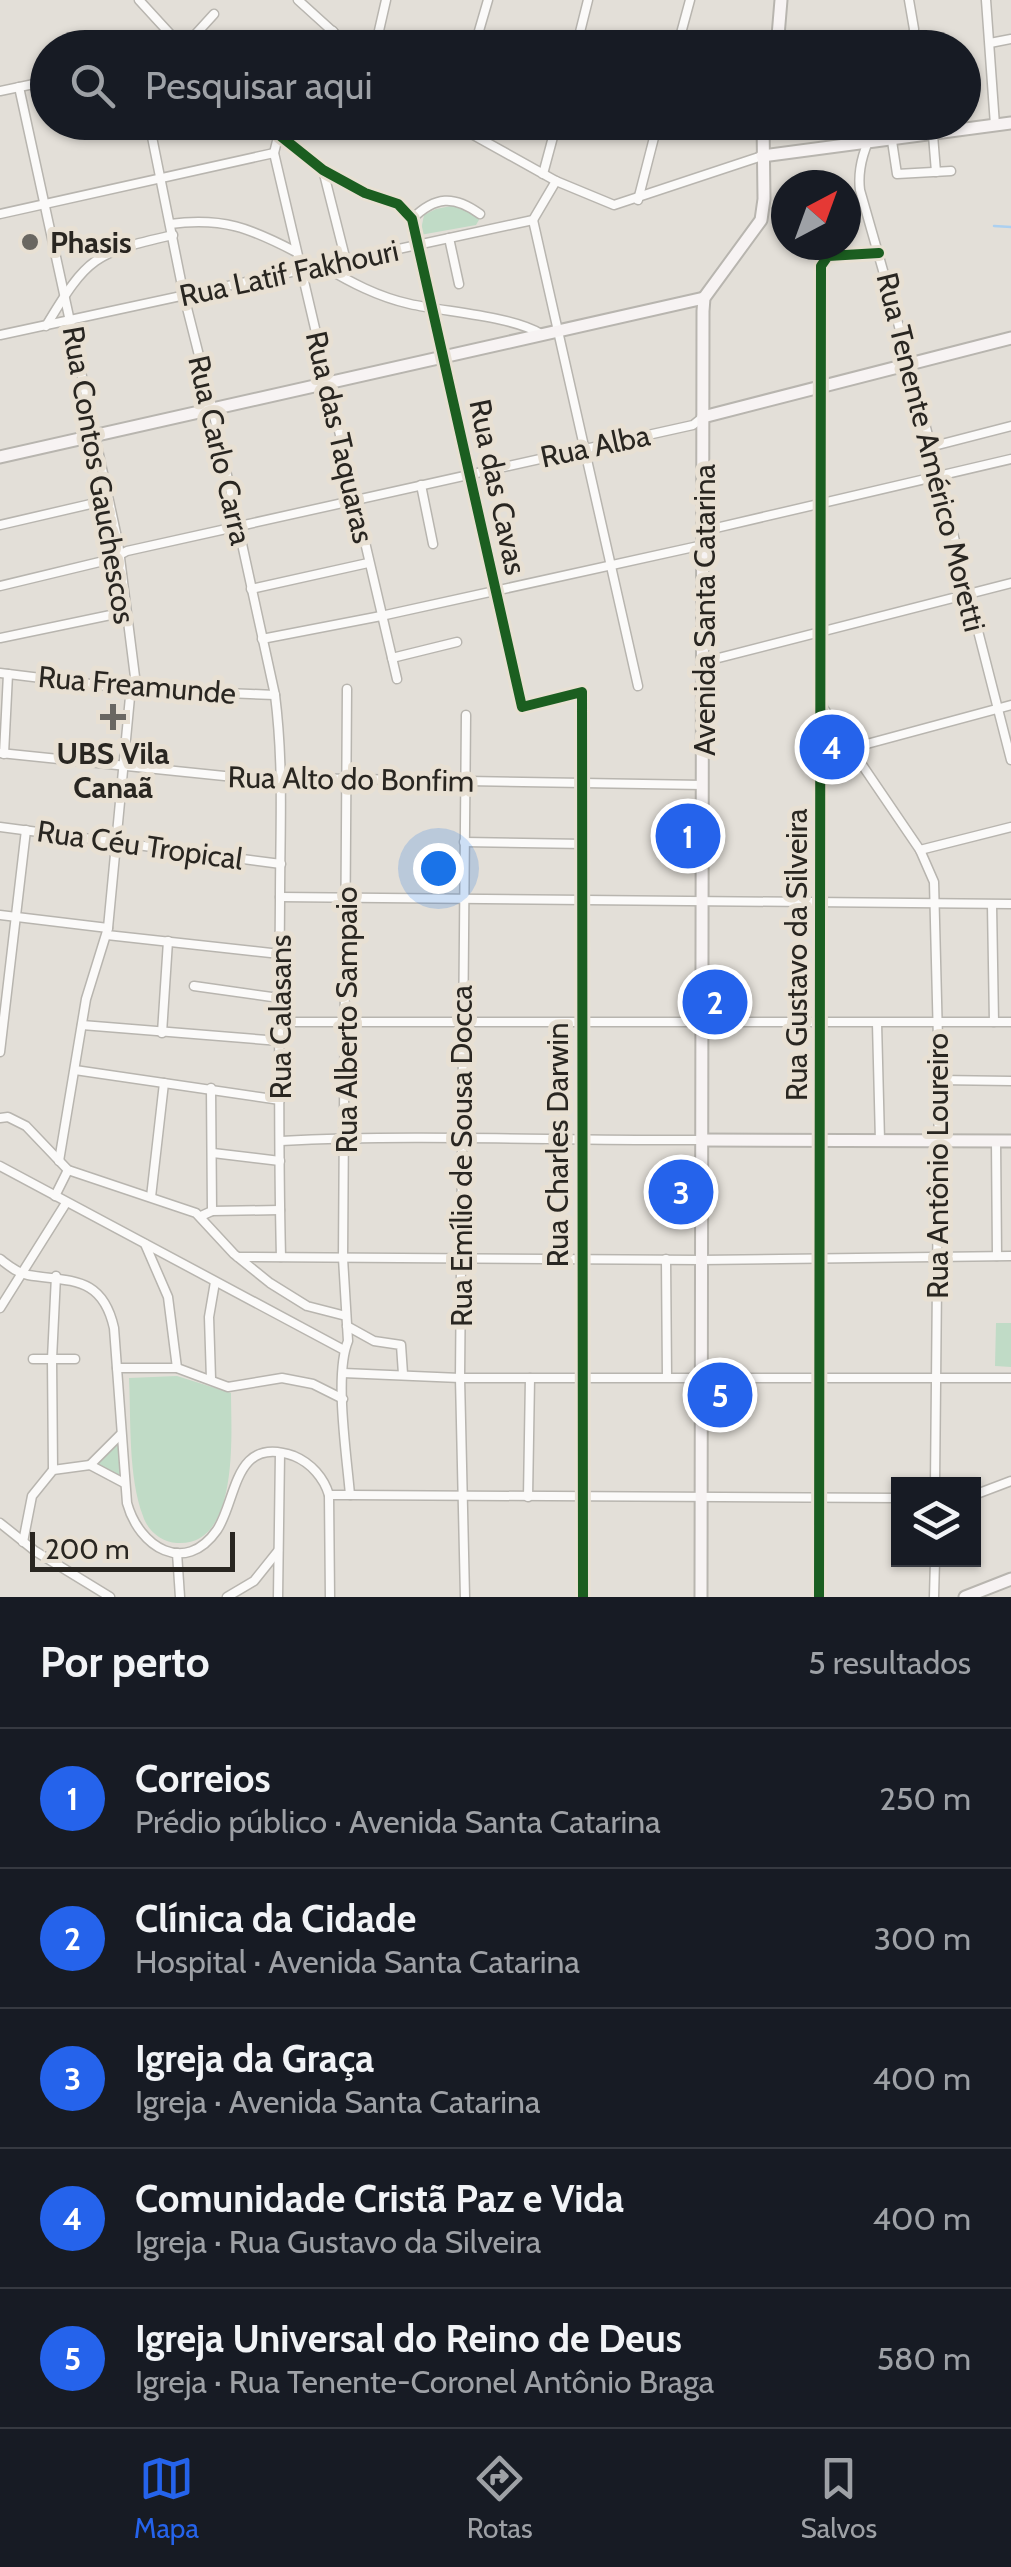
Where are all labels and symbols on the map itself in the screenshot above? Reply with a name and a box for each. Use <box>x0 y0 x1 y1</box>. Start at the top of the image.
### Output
north arrow <box>771 170 861 260</box>
place label: Phasis <box>50 224 132 261</box>
marker: Phasis <box>19 231 41 253</box>
street label: Rua Latif Fakhouri <box>176 232 402 314</box>
street label: Rua Tenente Américo Moretti <box>868 269 994 635</box>
street label: Rua Contos Gauchescos <box>55 323 143 627</box>
street label: Rua das Taquaras <box>298 327 382 547</box>
street label: Rua Carlo Carra <box>180 352 260 549</box>
street label: Rua das Cavas <box>461 396 535 578</box>
street label: Rua Alba <box>537 416 654 476</box>
street label: Avenida Santa Catarina <box>686 463 723 756</box>
street label: Rua Freamunde <box>36 658 238 712</box>
marker: UBS Vila Canaã <box>100 704 126 730</box>
pin: 4 <box>800 710 864 784</box>
place label: UBS Vila Canaã <box>57 735 170 806</box>
street label: Rua Alto do Bonfim <box>227 758 475 800</box>
pin: 1 <box>656 798 720 874</box>
street label: Rua Gustavo da Silveira <box>778 808 815 1101</box>
street label: Rua Céu Tropical <box>35 812 245 878</box>
your location <box>413 843 464 894</box>
street label: Rua Alberto Sampaio <box>328 887 365 1153</box>
street label: Rua Calasans <box>262 935 299 1099</box>
pin: 2 <box>682 964 748 1040</box>
street label: Rua Emílio de Sousa Docca <box>443 984 480 1327</box>
street label: Rua Charles Darwin <box>539 1022 576 1268</box>
street label: Rua Antônio Loureiro <box>919 1033 956 1299</box>
pin: 3 <box>648 1154 714 1230</box>
pin: 5 <box>688 1358 752 1432</box>
scale bar <box>30 1527 235 1572</box>

